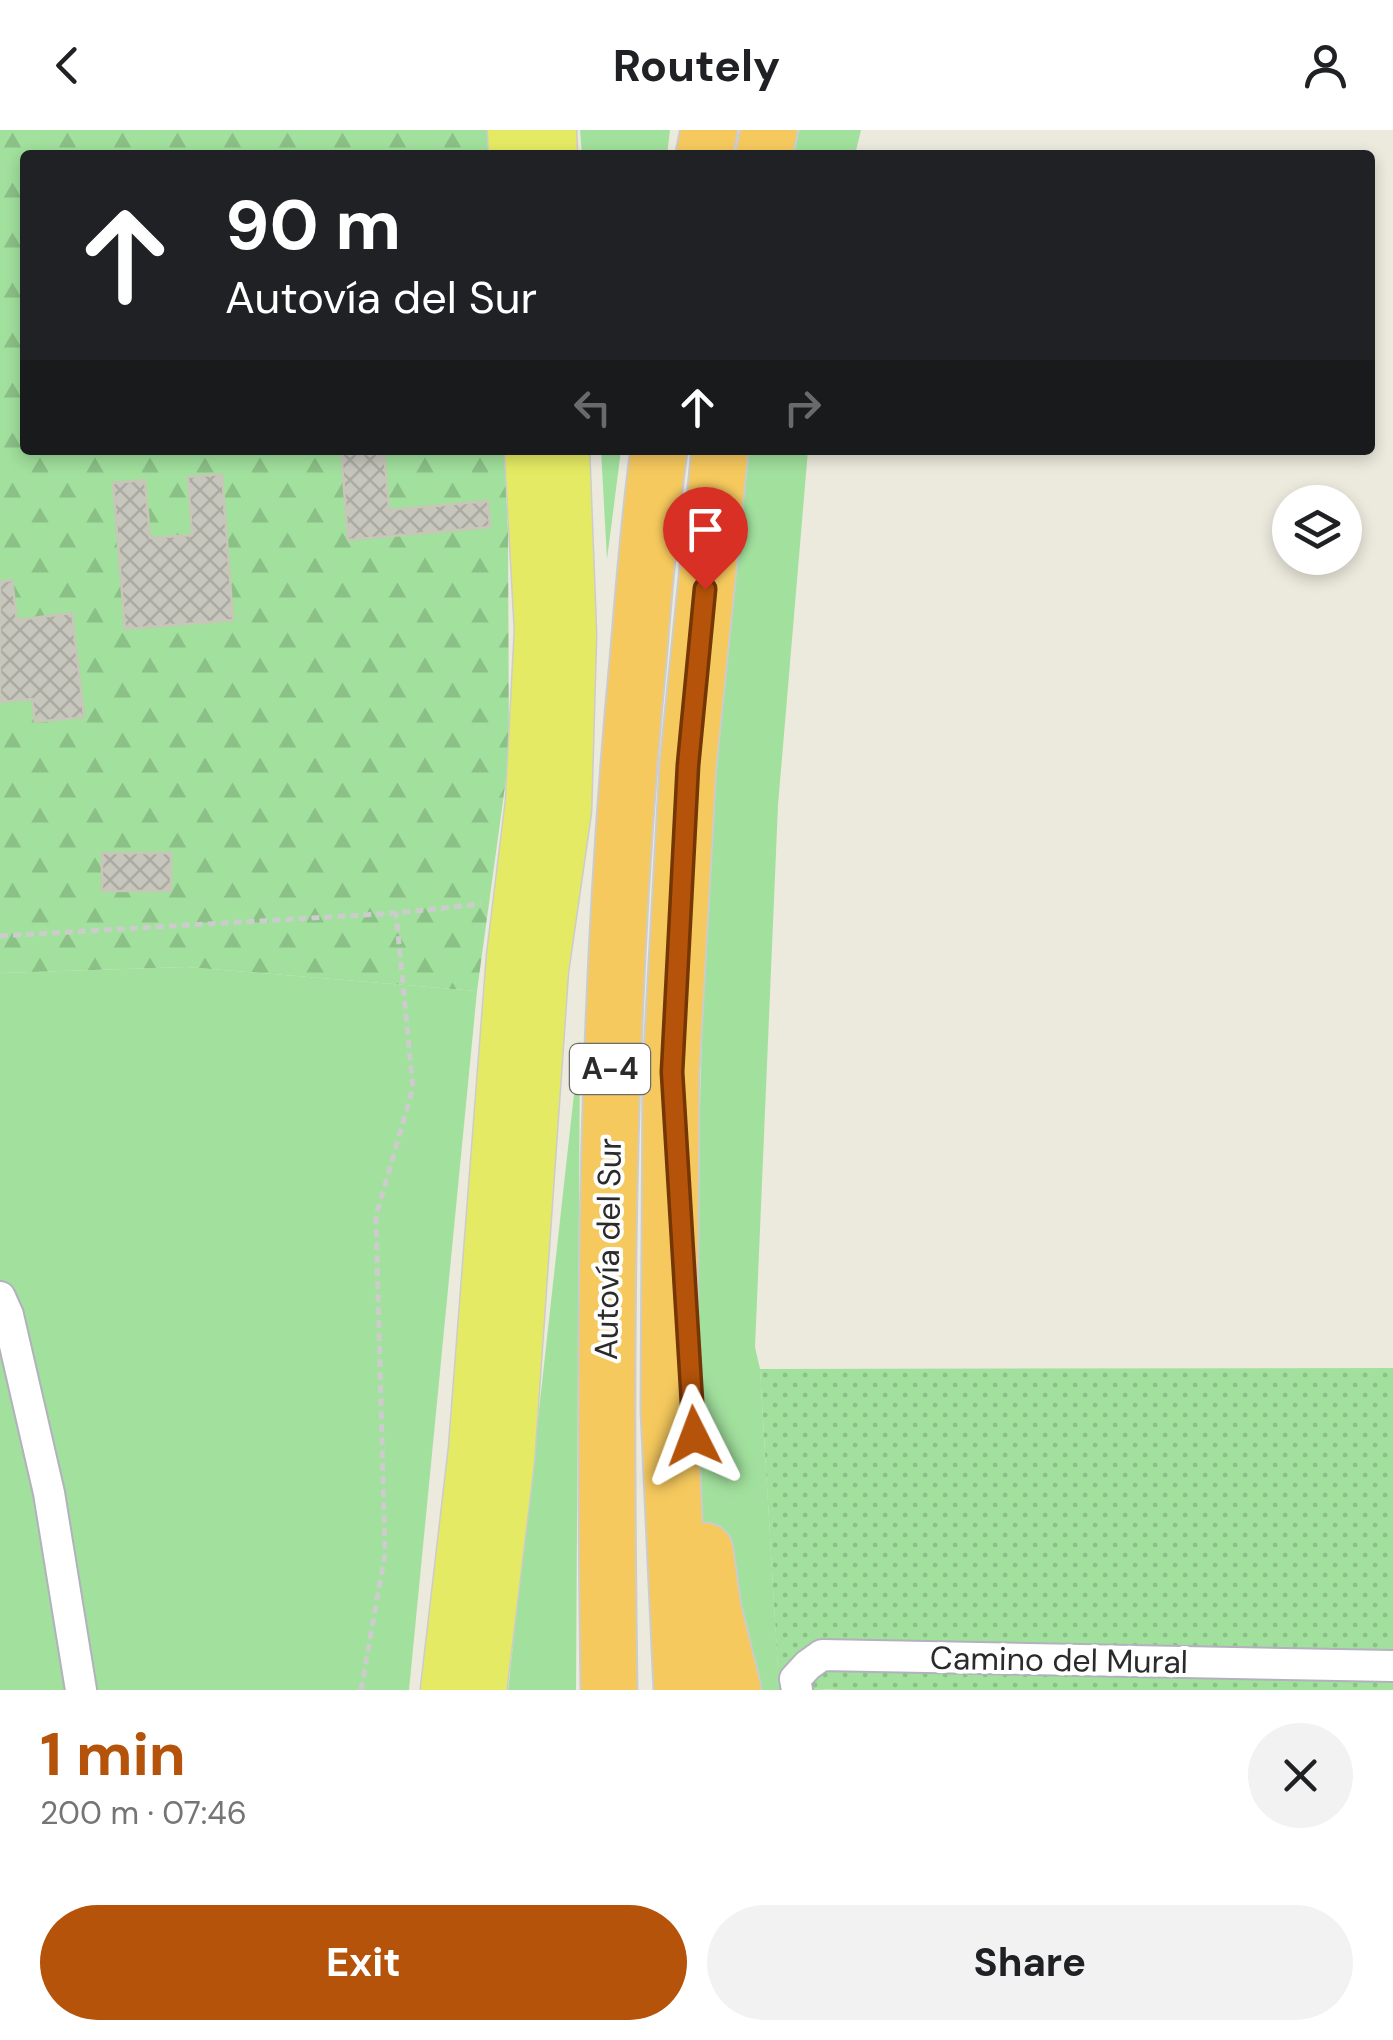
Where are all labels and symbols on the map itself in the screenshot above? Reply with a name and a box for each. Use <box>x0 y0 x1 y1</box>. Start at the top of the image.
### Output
pin <box>663 487 748 590</box>
road number: A-4 <box>570 1044 650 1094</box>
street label: Autovía del Sur <box>585 1137 631 1360</box>
position arrow <box>642 1384 746 1488</box>
street label: Camino del Mural <box>930 1637 1188 1683</box>

